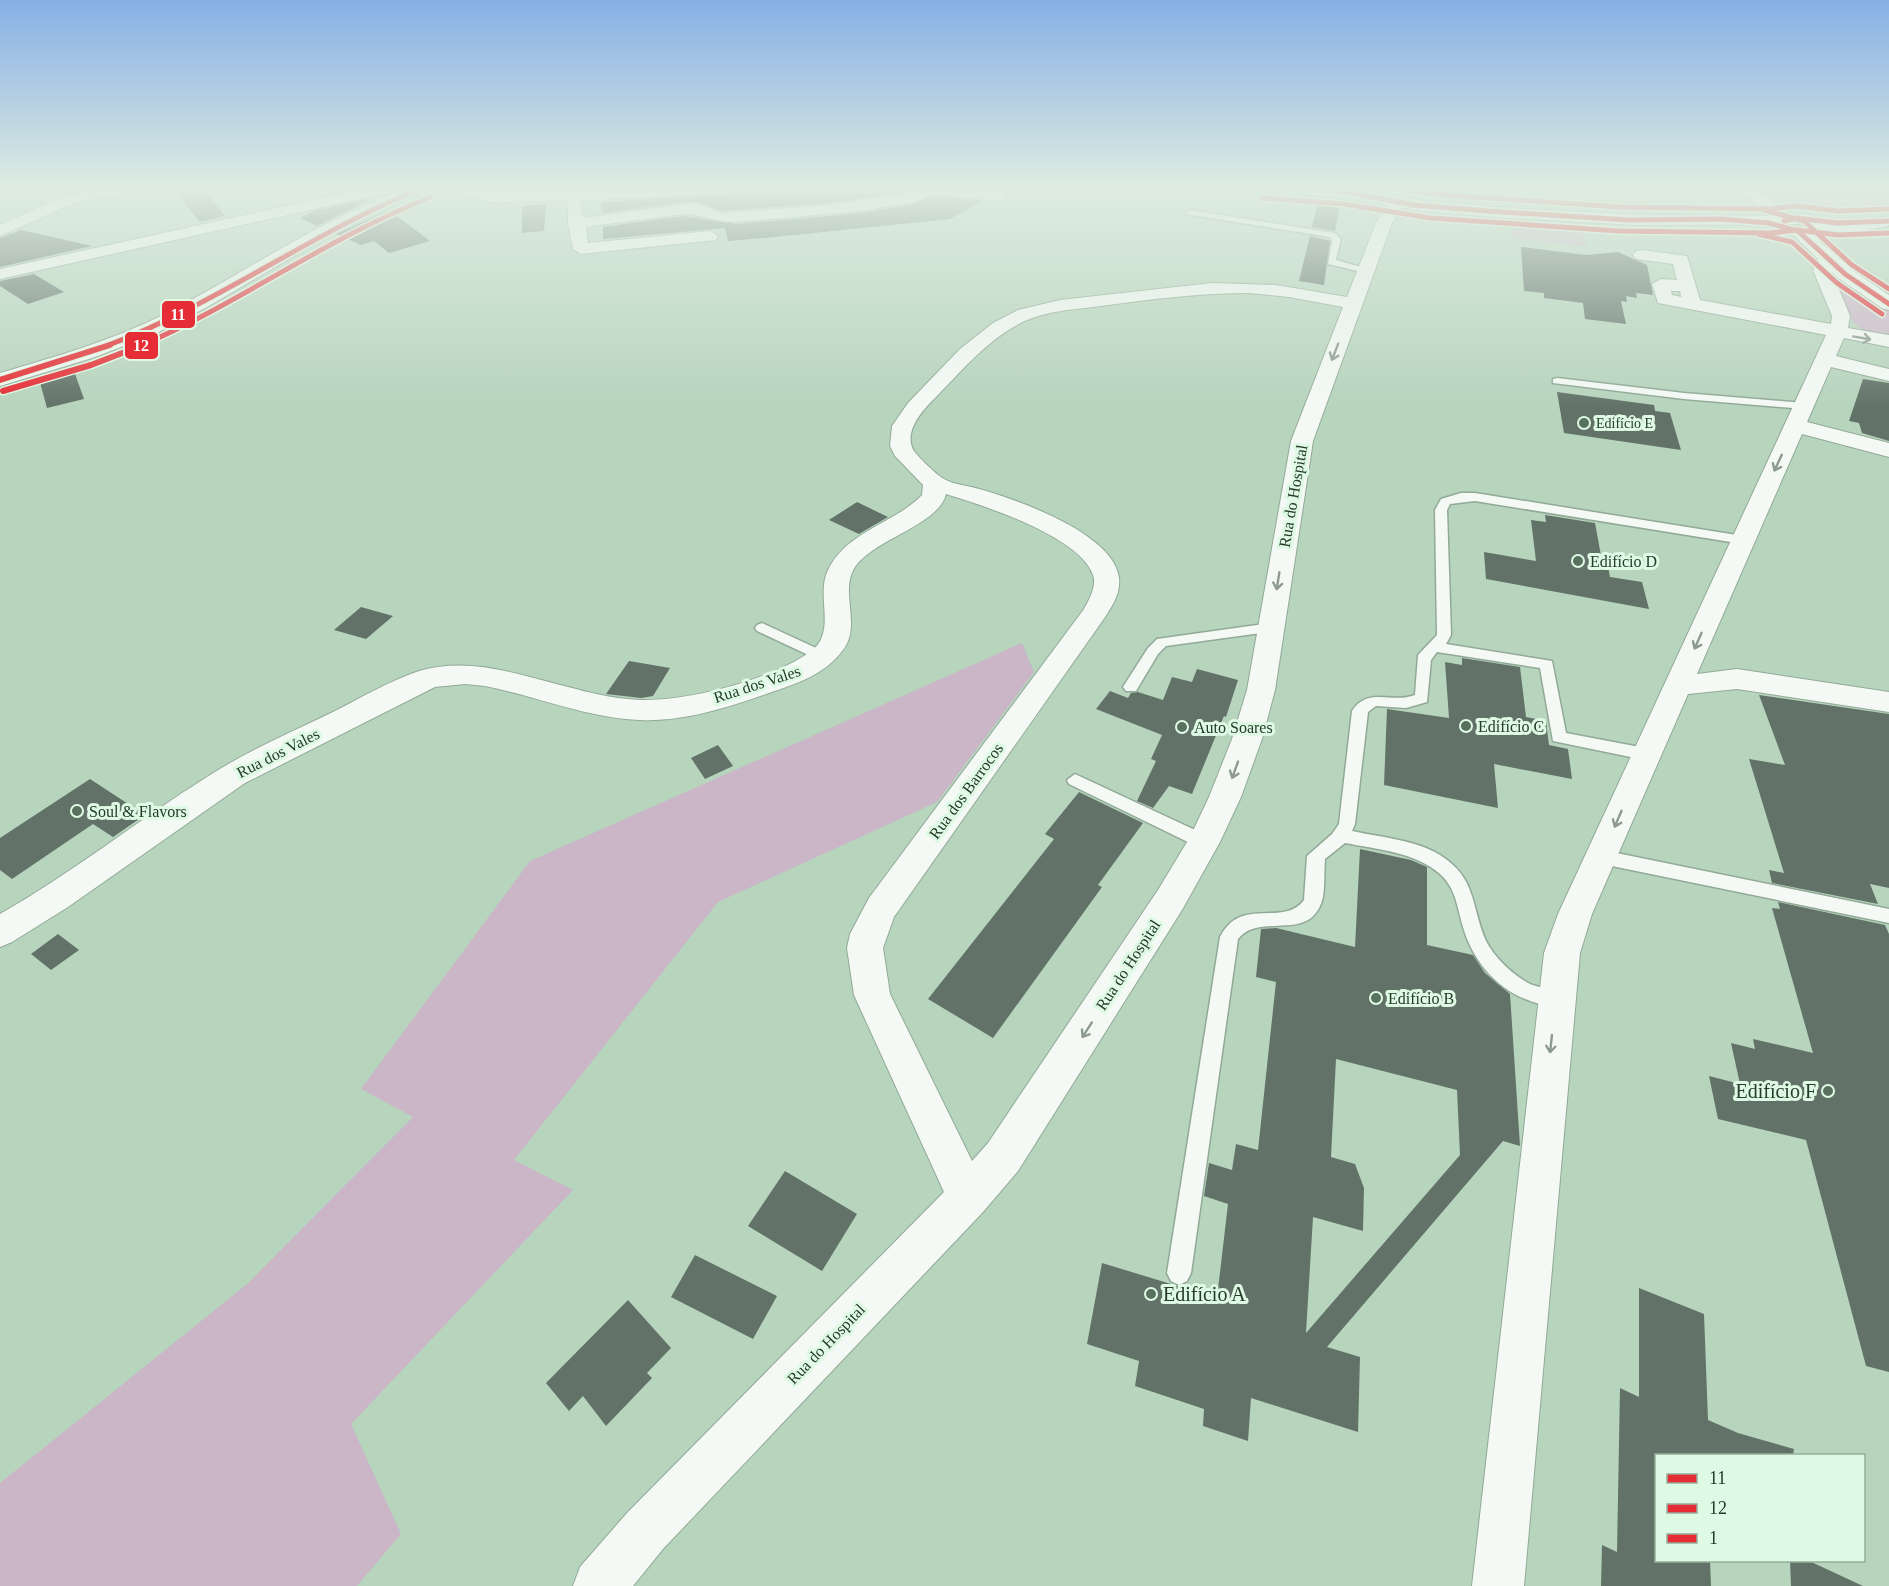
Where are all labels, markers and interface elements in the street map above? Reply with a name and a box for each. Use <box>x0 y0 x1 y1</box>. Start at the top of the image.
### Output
line badge: 11 <box>161 300 196 329</box>
text: 11 <box>170 306 186 323</box>
line badge: 12 <box>124 331 159 360</box>
one-way arrow <box>1852 333 1872 344</box>
text: 12 <box>133 337 149 354</box>
one-way arrow <box>1329 342 1340 361</box>
marker: Edifício E <box>1577 416 1591 430</box>
place label: Edifício E <box>1596 416 1653 431</box>
street label: Rua do Hospital <box>1276 443 1311 549</box>
one-way arrow <box>1772 453 1783 472</box>
place label: Edifício D <box>1590 553 1657 570</box>
marker: Edifício D <box>1571 554 1585 568</box>
one-way arrow <box>1273 570 1284 590</box>
one-way arrow <box>1691 631 1703 649</box>
street label: Rua dos Vales <box>711 662 803 706</box>
place label: Edifício C <box>1478 718 1544 735</box>
place label: Auto Soares <box>1194 719 1273 736</box>
marker: Edifício C <box>1459 719 1473 733</box>
marker: Auto Soares <box>1175 720 1189 734</box>
street label: Rua dos Vales <box>234 725 322 781</box>
street label: Rua dos Barrocos <box>926 740 1006 842</box>
one-way arrow <box>1229 761 1240 779</box>
place label: Soul & Flavors <box>89 803 187 820</box>
marker: Soul & Flavors <box>70 804 84 818</box>
one-way arrow <box>1612 809 1623 827</box>
street label: Rua do Hospital <box>1093 916 1165 1014</box>
place label: Edifício B <box>1388 990 1454 1007</box>
marker: Edifício B <box>1369 991 1383 1005</box>
one-way arrow <box>1080 1021 1092 1038</box>
one-way arrow <box>1545 1033 1556 1053</box>
place label: Edifício F <box>1735 1080 1816 1102</box>
marker: Edifício F <box>1821 1084 1835 1098</box>
place label: Edifício A <box>1163 1283 1246 1305</box>
marker: Edifício A <box>1144 1287 1158 1301</box>
street label: Rua do Hospital <box>784 1300 869 1388</box>
legend <box>1655 1454 1865 1562</box>
text: 11 <box>1709 1468 1726 1488</box>
text: 12 <box>1709 1498 1727 1518</box>
text: 1 <box>1709 1528 1718 1548</box>

